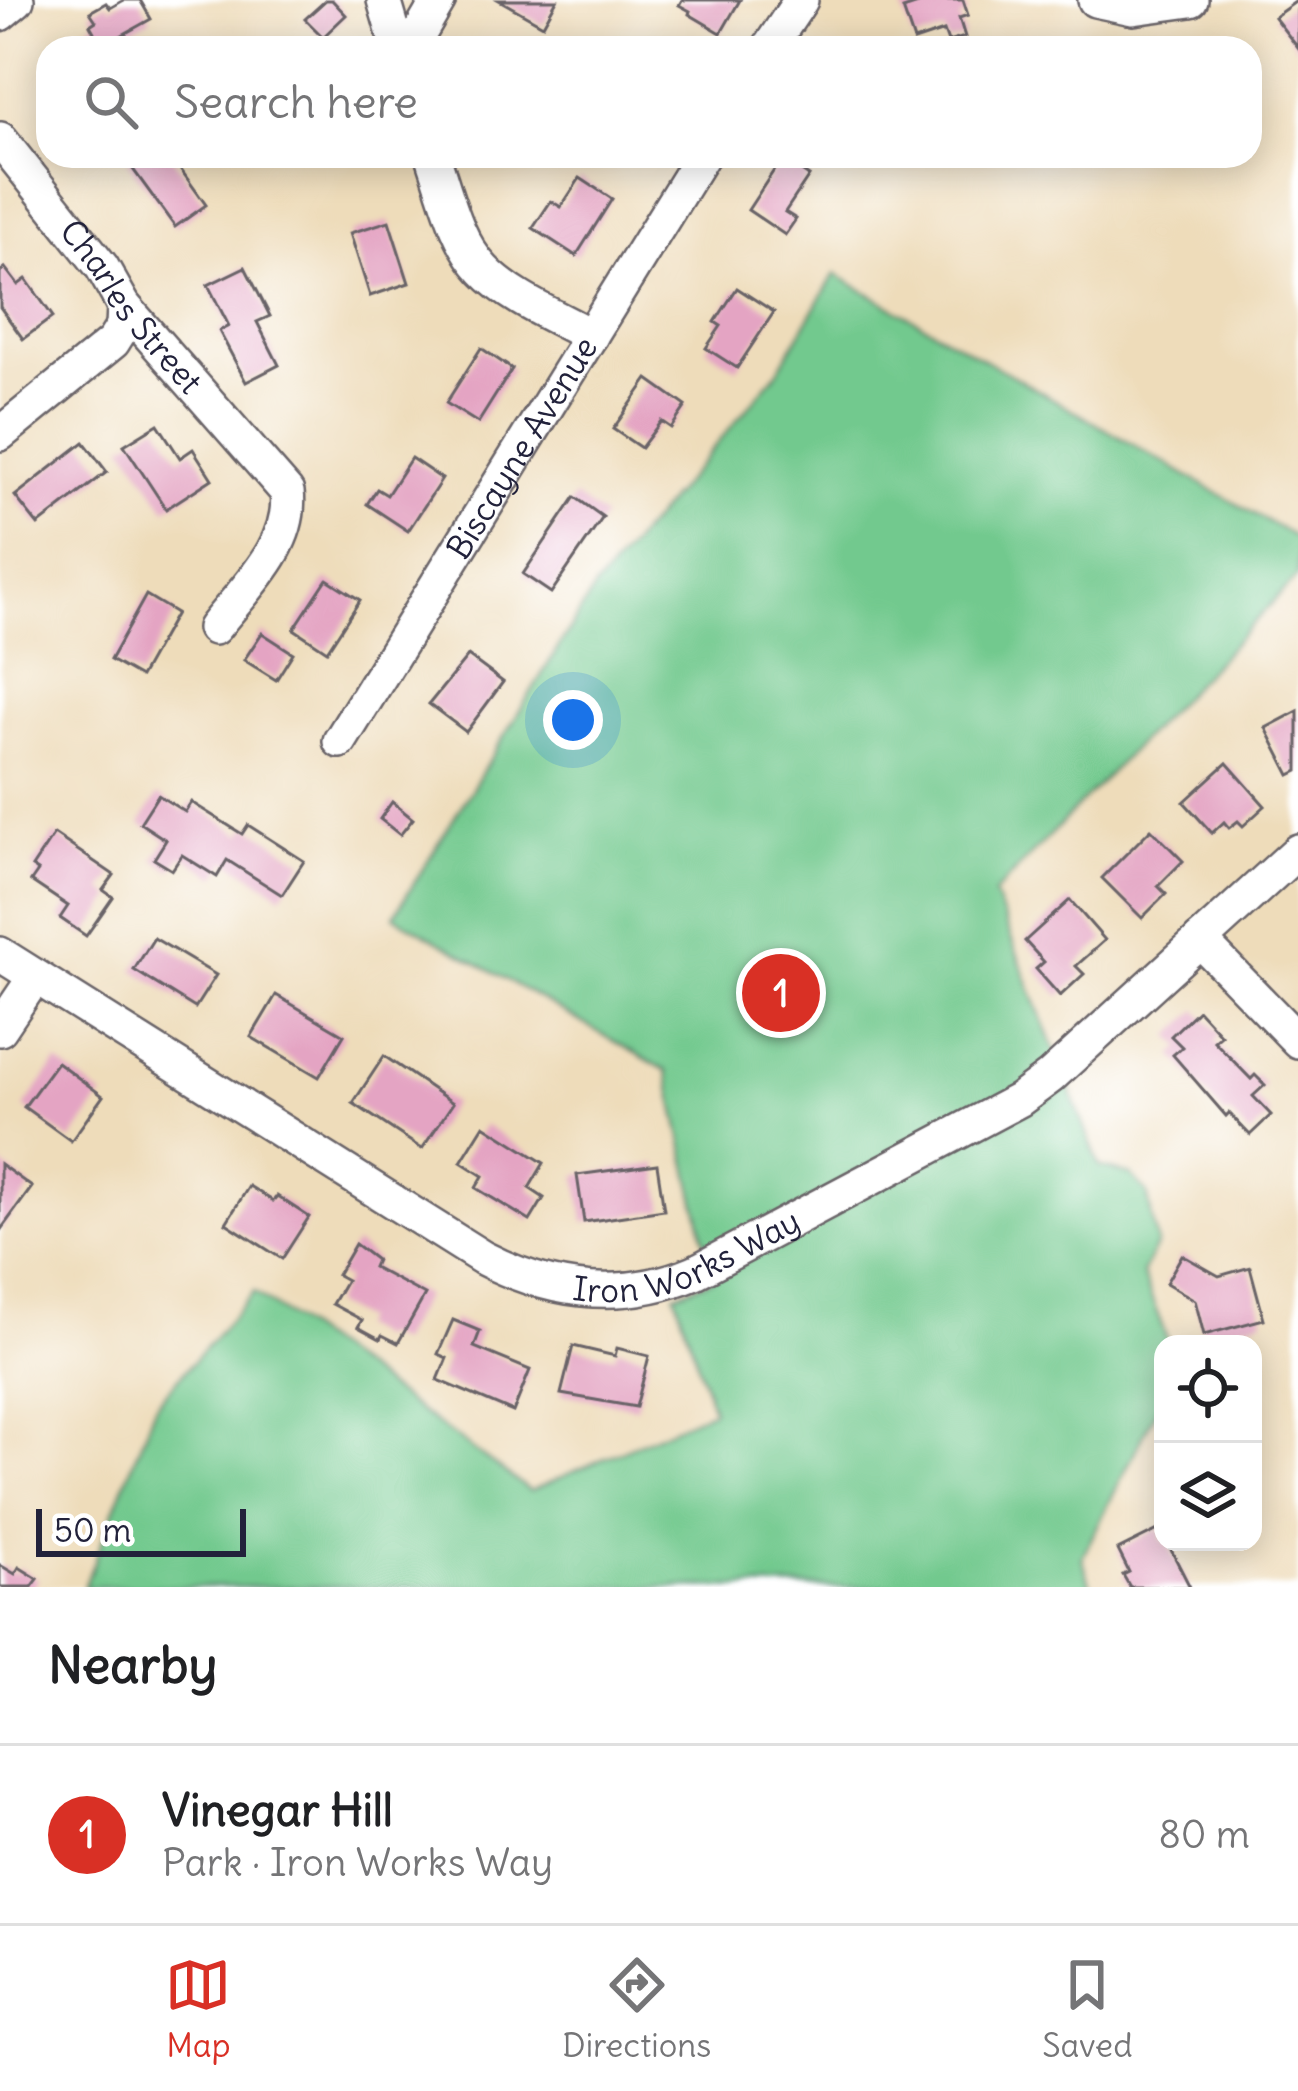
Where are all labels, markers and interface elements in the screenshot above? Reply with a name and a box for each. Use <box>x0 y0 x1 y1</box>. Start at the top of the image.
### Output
search box <box>36 36 1262 168</box>
icon: search <box>78 69 144 135</box>
text: Search here <box>174 74 418 130</box>
street label: Charles Street <box>51 211 212 402</box>
street label: Biscayne Avenue <box>437 329 606 566</box>
your location <box>543 690 603 750</box>
pin: 1 <box>742 948 820 1038</box>
street label: Iron Works Way <box>571 1199 807 1311</box>
map controls <box>1154 1335 1262 1551</box>
button: locate <box>1154 1335 1262 1443</box>
button: layers <box>1154 1443 1262 1551</box>
scale bar <box>36 1503 246 1556</box>
text: 50 m <box>54 1509 131 1551</box>
text: Nearby <box>48 1633 217 1697</box>
text: Vinegar Hill <box>162 1782 393 1838</box>
text: 1 <box>79 1810 95 1859</box>
text: 80 m <box>1158 1810 1250 1859</box>
text: Park · Iron Works Way <box>162 1838 553 1887</box>
tab: Map <box>165 1952 231 2066</box>
tab: Directions <box>562 1952 711 2066</box>
tab: Saved <box>1042 1952 1133 2066</box>

